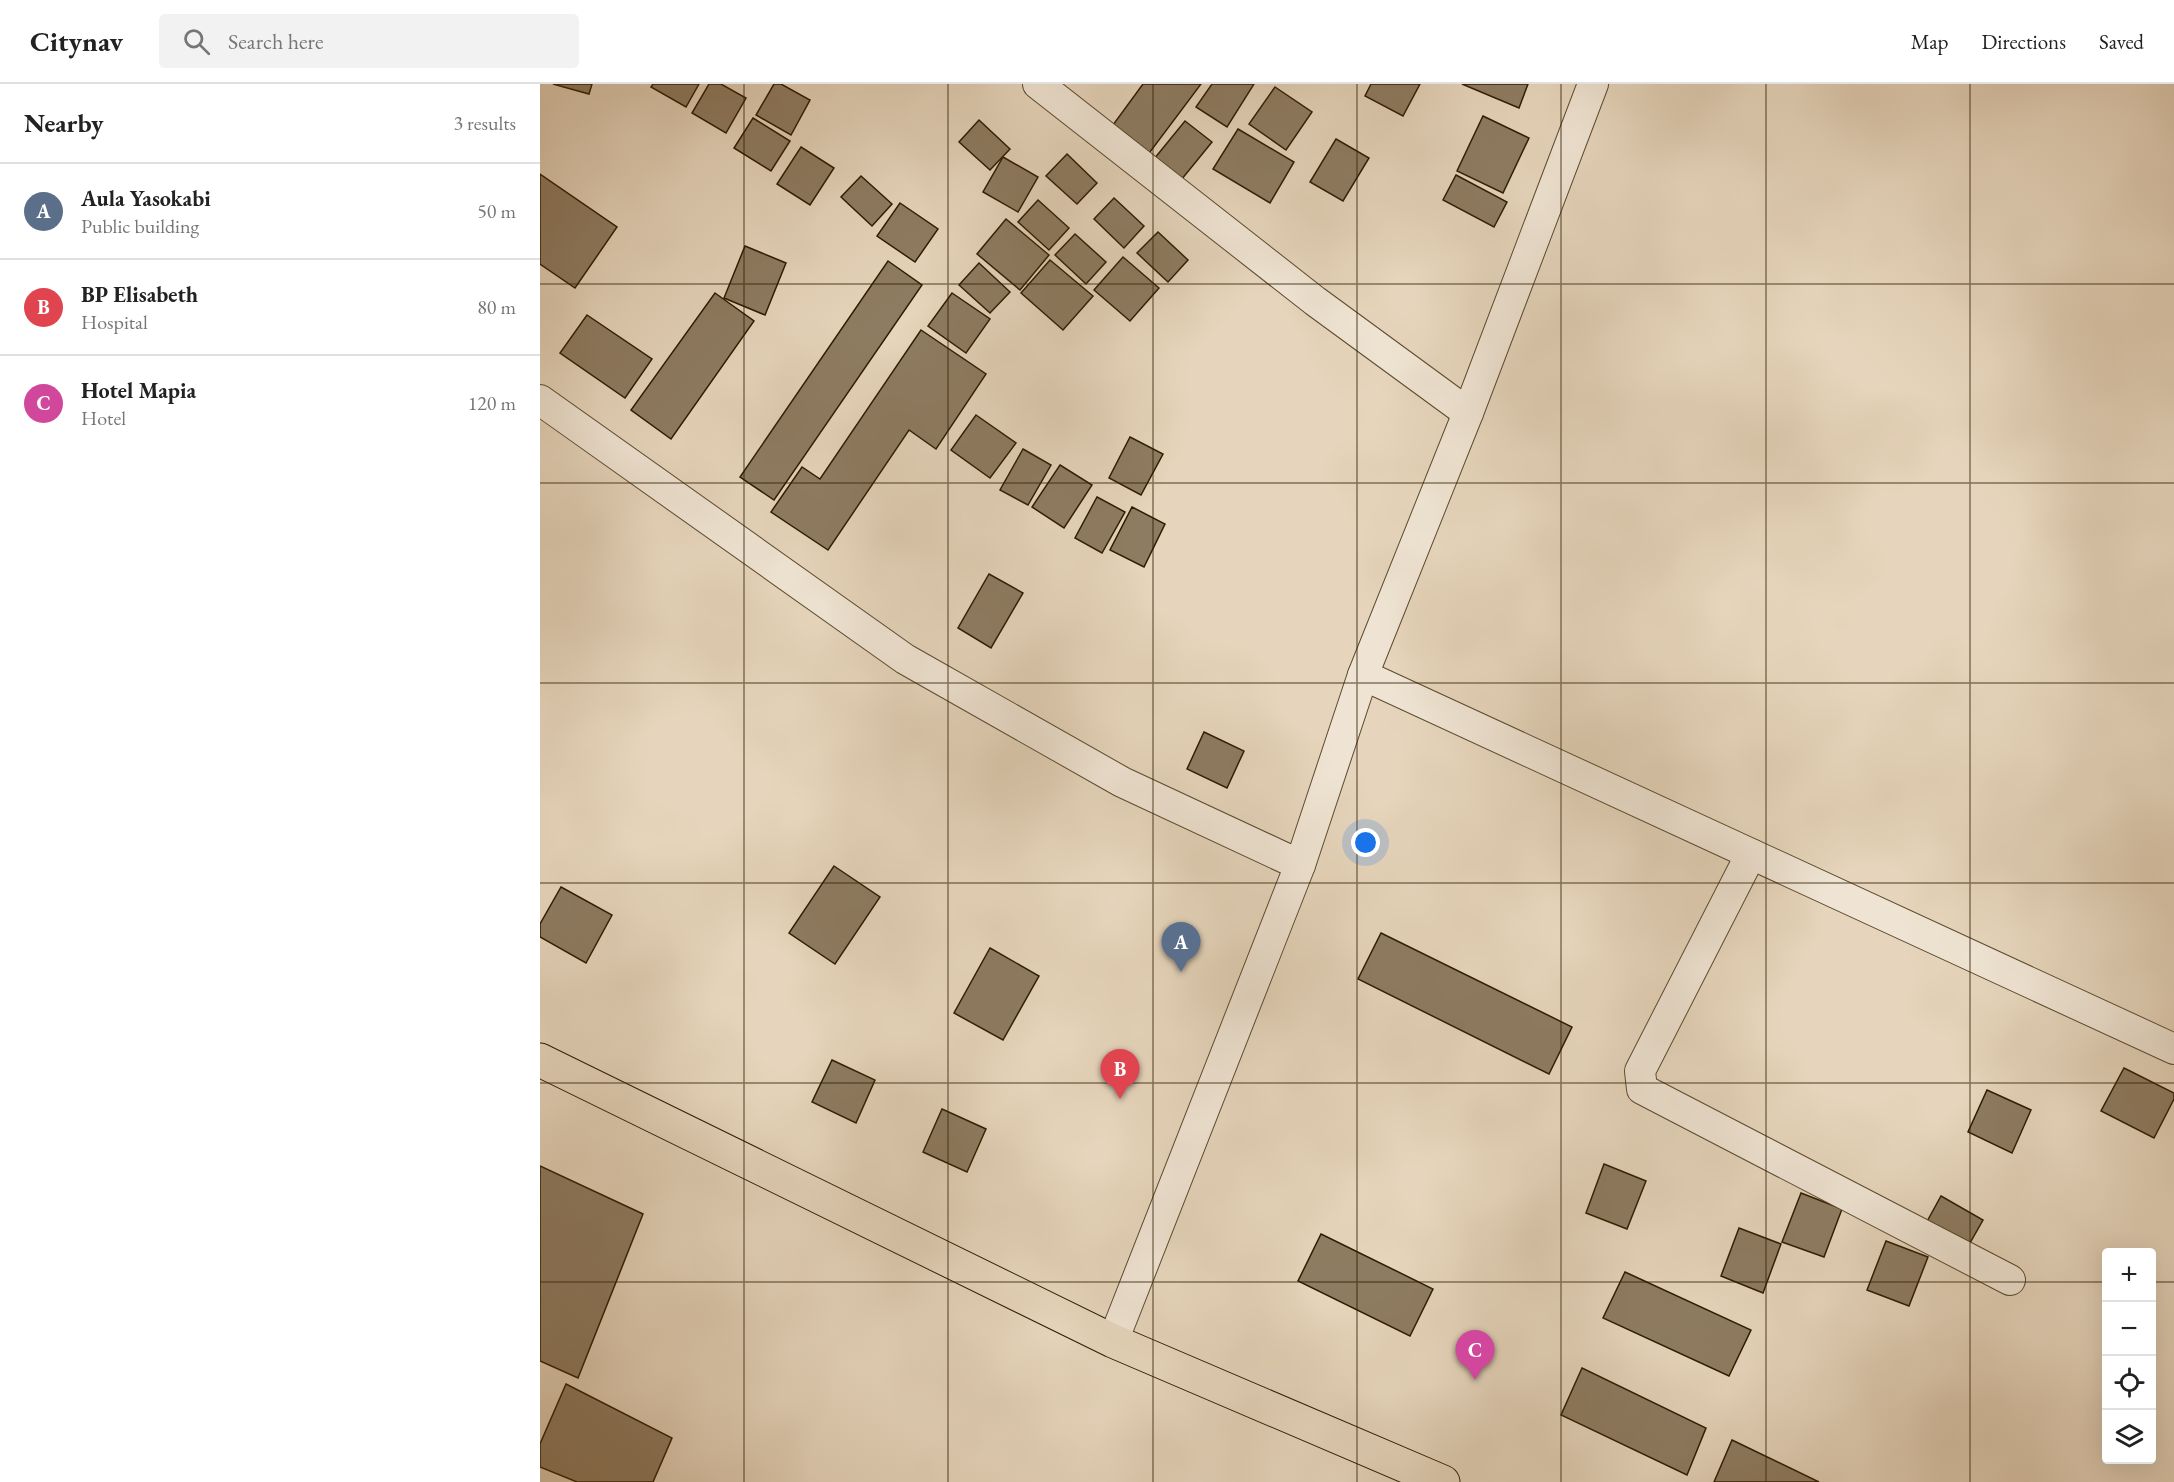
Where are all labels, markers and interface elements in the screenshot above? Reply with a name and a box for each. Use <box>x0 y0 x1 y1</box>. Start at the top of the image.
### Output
search box <box>159 14 579 68</box>
text: Citynav <box>30 23 123 59</box>
icon: search <box>180 25 213 58</box>
text: Search here <box>228 27 324 56</box>
text: Map <box>1911 28 1948 55</box>
text: Directions <box>1981 28 2066 55</box>
text: Saved <box>2099 28 2144 55</box>
text: Nearby <box>24 106 104 140</box>
text: 3 results <box>453 110 516 136</box>
text: Aula Yasokabi <box>81 184 211 213</box>
text: A <box>36 198 51 224</box>
text: 50 m <box>477 198 516 224</box>
text: Public building <box>81 213 199 239</box>
text: BP Elisabeth <box>81 280 198 309</box>
text: B <box>37 294 50 320</box>
text: 80 m <box>477 294 516 320</box>
text: Hospital <box>81 309 148 335</box>
text: Hotel Mapia <box>81 376 196 405</box>
text: C <box>36 390 51 416</box>
text: 120 m <box>468 390 516 416</box>
text: Hotel <box>81 405 126 431</box>
your location <box>1351 828 1380 857</box>
pin: A <box>1162 922 1200 972</box>
pin: B <box>1100 1050 1140 1099</box>
map controls <box>2102 1248 2156 1464</box>
button: + <box>2102 1248 2156 1302</box>
button: − <box>2102 1302 2156 1356</box>
pin: C <box>1456 1330 1494 1380</box>
button: locate <box>2102 1356 2156 1410</box>
button: layers <box>2102 1410 2156 1464</box>

